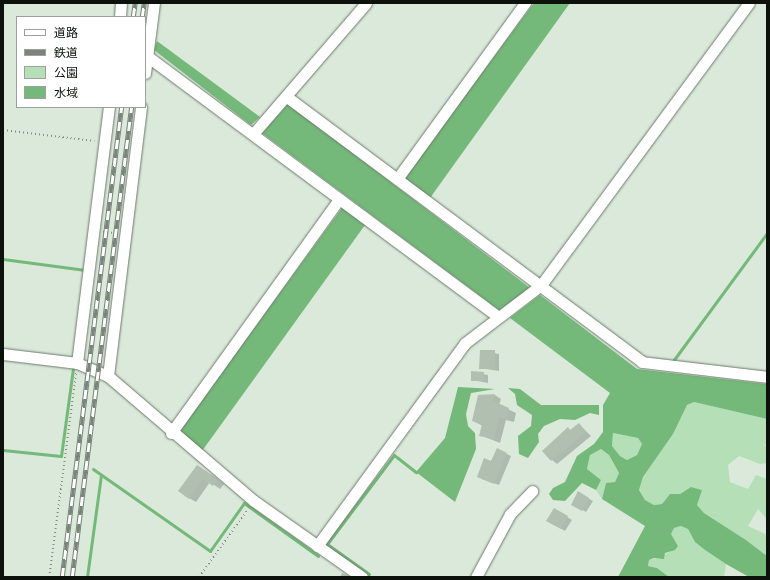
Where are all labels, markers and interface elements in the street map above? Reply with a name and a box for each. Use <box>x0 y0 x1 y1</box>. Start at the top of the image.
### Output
legend <box>16 16 146 108</box>
text: 道路 <box>54 23 78 41</box>
text: 鉄道 <box>54 43 78 61</box>
text: 公園 <box>54 63 78 81</box>
text: 水域 <box>54 83 78 101</box>

